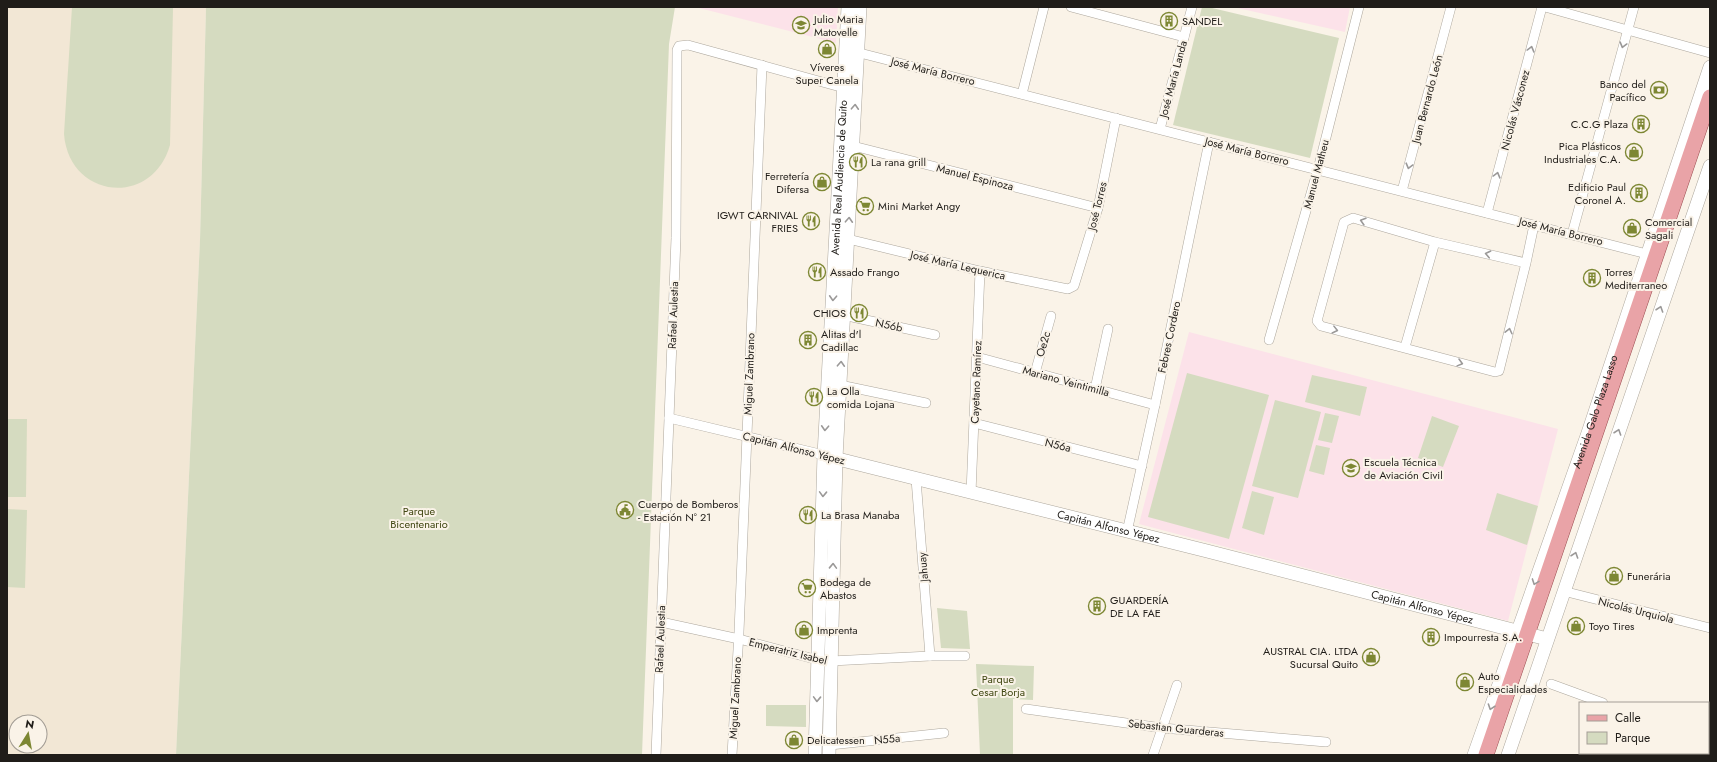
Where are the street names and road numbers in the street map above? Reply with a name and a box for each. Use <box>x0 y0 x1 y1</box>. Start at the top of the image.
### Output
street label: José María Landa <box>1155 39 1191 121</box>
street label: José María Borrero <box>887 52 977 89</box>
street label: Juan Bernardo León <box>1407 53 1447 147</box>
street label: Nicolás Vásconez <box>1497 68 1533 152</box>
street label: Avenida Real Audiencia de Quito <box>827 100 851 255</box>
street label: José María Borrero <box>1201 132 1291 169</box>
street label: Manuel Matheu <box>1299 137 1333 211</box>
street label: Manuel Espinoza <box>935 160 1015 194</box>
street label: José Torres <box>1083 179 1111 234</box>
street label: José María Borrero <box>1515 212 1605 249</box>
street label: José María Lequerica <box>907 246 1007 284</box>
street label: Rafael Aulestia <box>664 281 682 349</box>
street label: Febres Cordero <box>1154 300 1184 374</box>
street label: N56b <box>874 314 904 336</box>
street label: Oe2c <box>1032 329 1054 359</box>
street label: Miguel Zambrano <box>740 333 758 415</box>
street label: Cayetano Ramírez <box>967 340 985 424</box>
street label: Avenida Galo Plaza Lasso <box>1568 353 1621 471</box>
street label: Mariano Veintimilla <box>1021 362 1111 400</box>
street label: Capitán Alfonso Yépez <box>741 428 847 468</box>
street label: N56a <box>1043 434 1073 456</box>
street label: Capitán Alfonso Yépez <box>1056 506 1161 547</box>
street label: Jahuay <box>914 551 932 584</box>
street label: Capitán Alfonso Yépez <box>1369 586 1475 628</box>
street label: Nicolás Urquiola <box>1596 593 1676 627</box>
street label: Rafael Aulestia <box>651 605 669 673</box>
street label: Emperatriz Isabel <box>747 634 829 668</box>
street label: Miguel Zambrano <box>725 656 745 740</box>
street label: Sebastian Guarderas <box>1127 715 1225 741</box>
street label: N55a <box>873 730 901 748</box>

